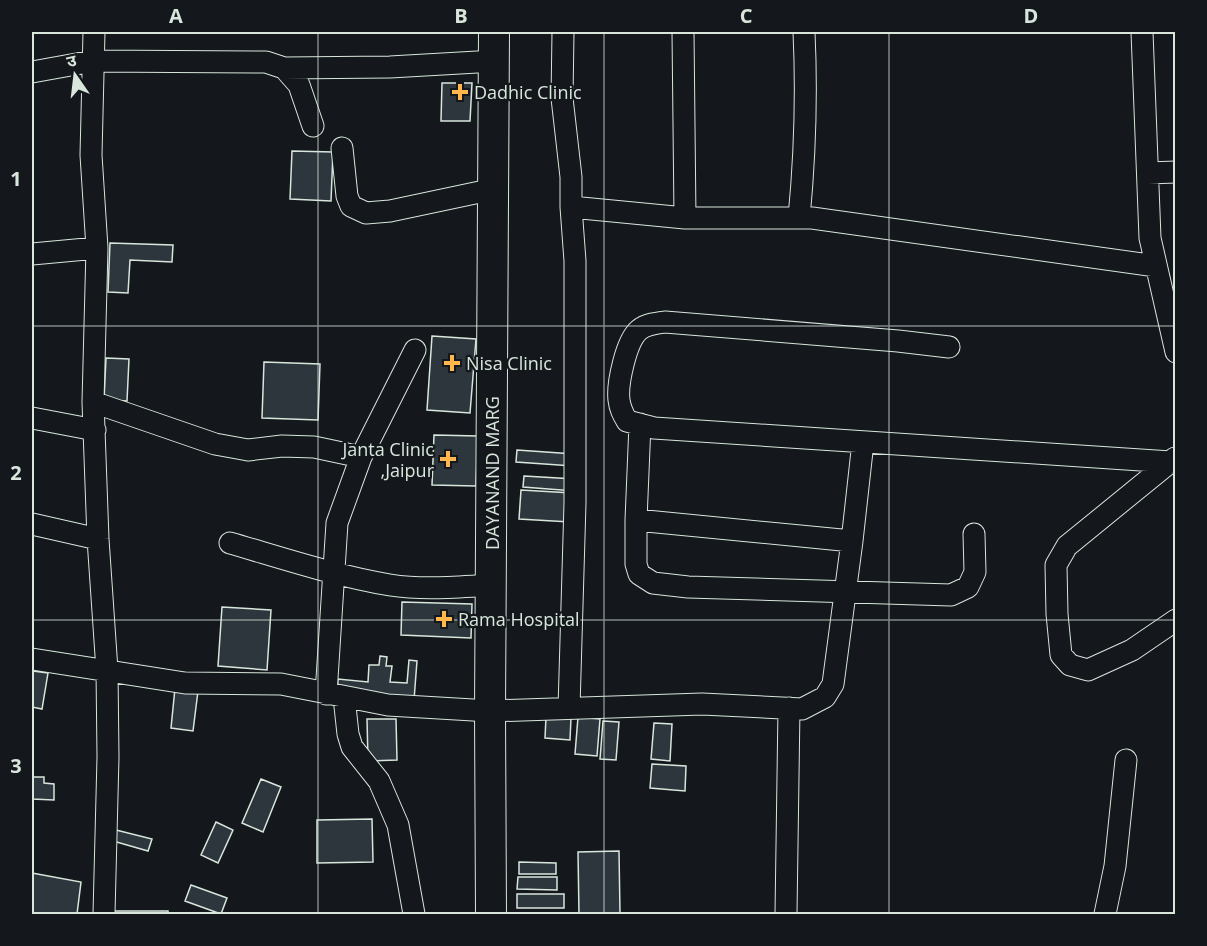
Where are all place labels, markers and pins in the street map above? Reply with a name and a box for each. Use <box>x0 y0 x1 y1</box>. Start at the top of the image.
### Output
place label: Dadhic Clinic <box>474 80 582 104</box>
marker: Dadhic Clinic <box>451 83 469 101</box>
place label: Nisa Clinic <box>466 351 552 375</box>
marker: Nisa Clinic <box>443 354 461 372</box>
place label: Janta Clinic ,Jaipur <box>340 437 435 482</box>
marker: Janta Clinic ,Jaipur <box>439 450 457 468</box>
place label: Rama Hospital <box>458 607 580 631</box>
marker: Rama Hospital <box>435 610 453 628</box>

